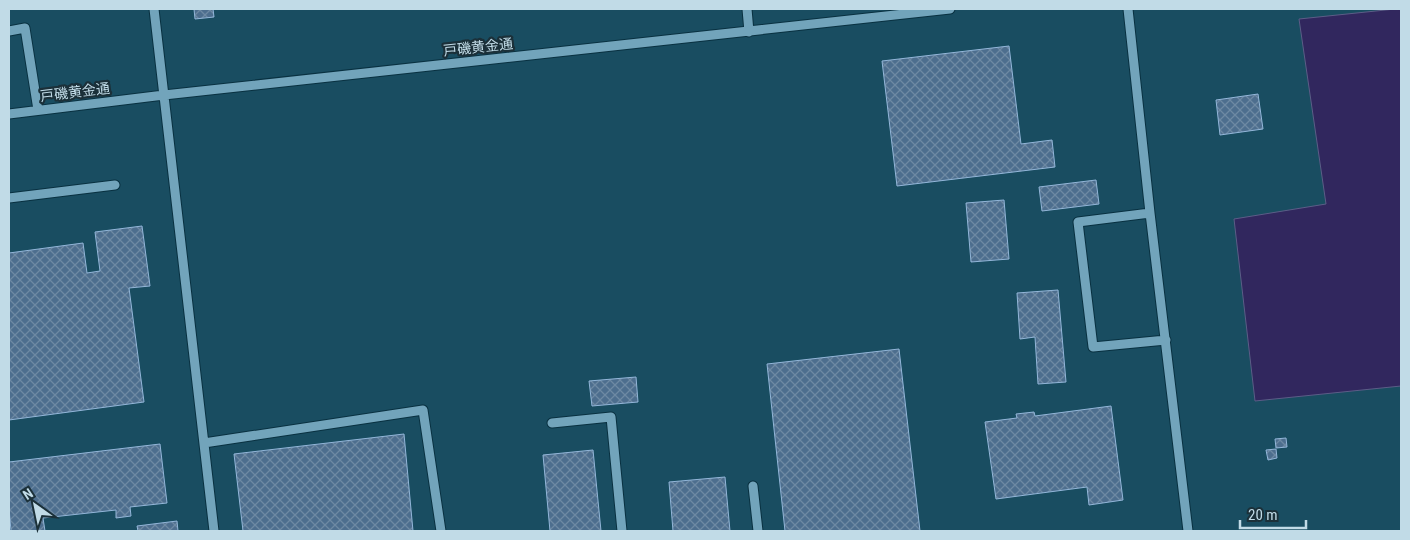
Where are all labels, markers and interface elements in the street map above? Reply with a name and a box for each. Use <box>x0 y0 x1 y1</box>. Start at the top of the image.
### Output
street label: 戸磯黄金通 <box>442 35 514 59</box>
street label: 戸磯黄金通 <box>39 80 111 104</box>
north arrow <box>10 480 60 530</box>
text: N <box>20 485 36 503</box>
scale bar <box>1240 498 1306 530</box>
text: 20 m <box>1248 506 1278 524</box>

